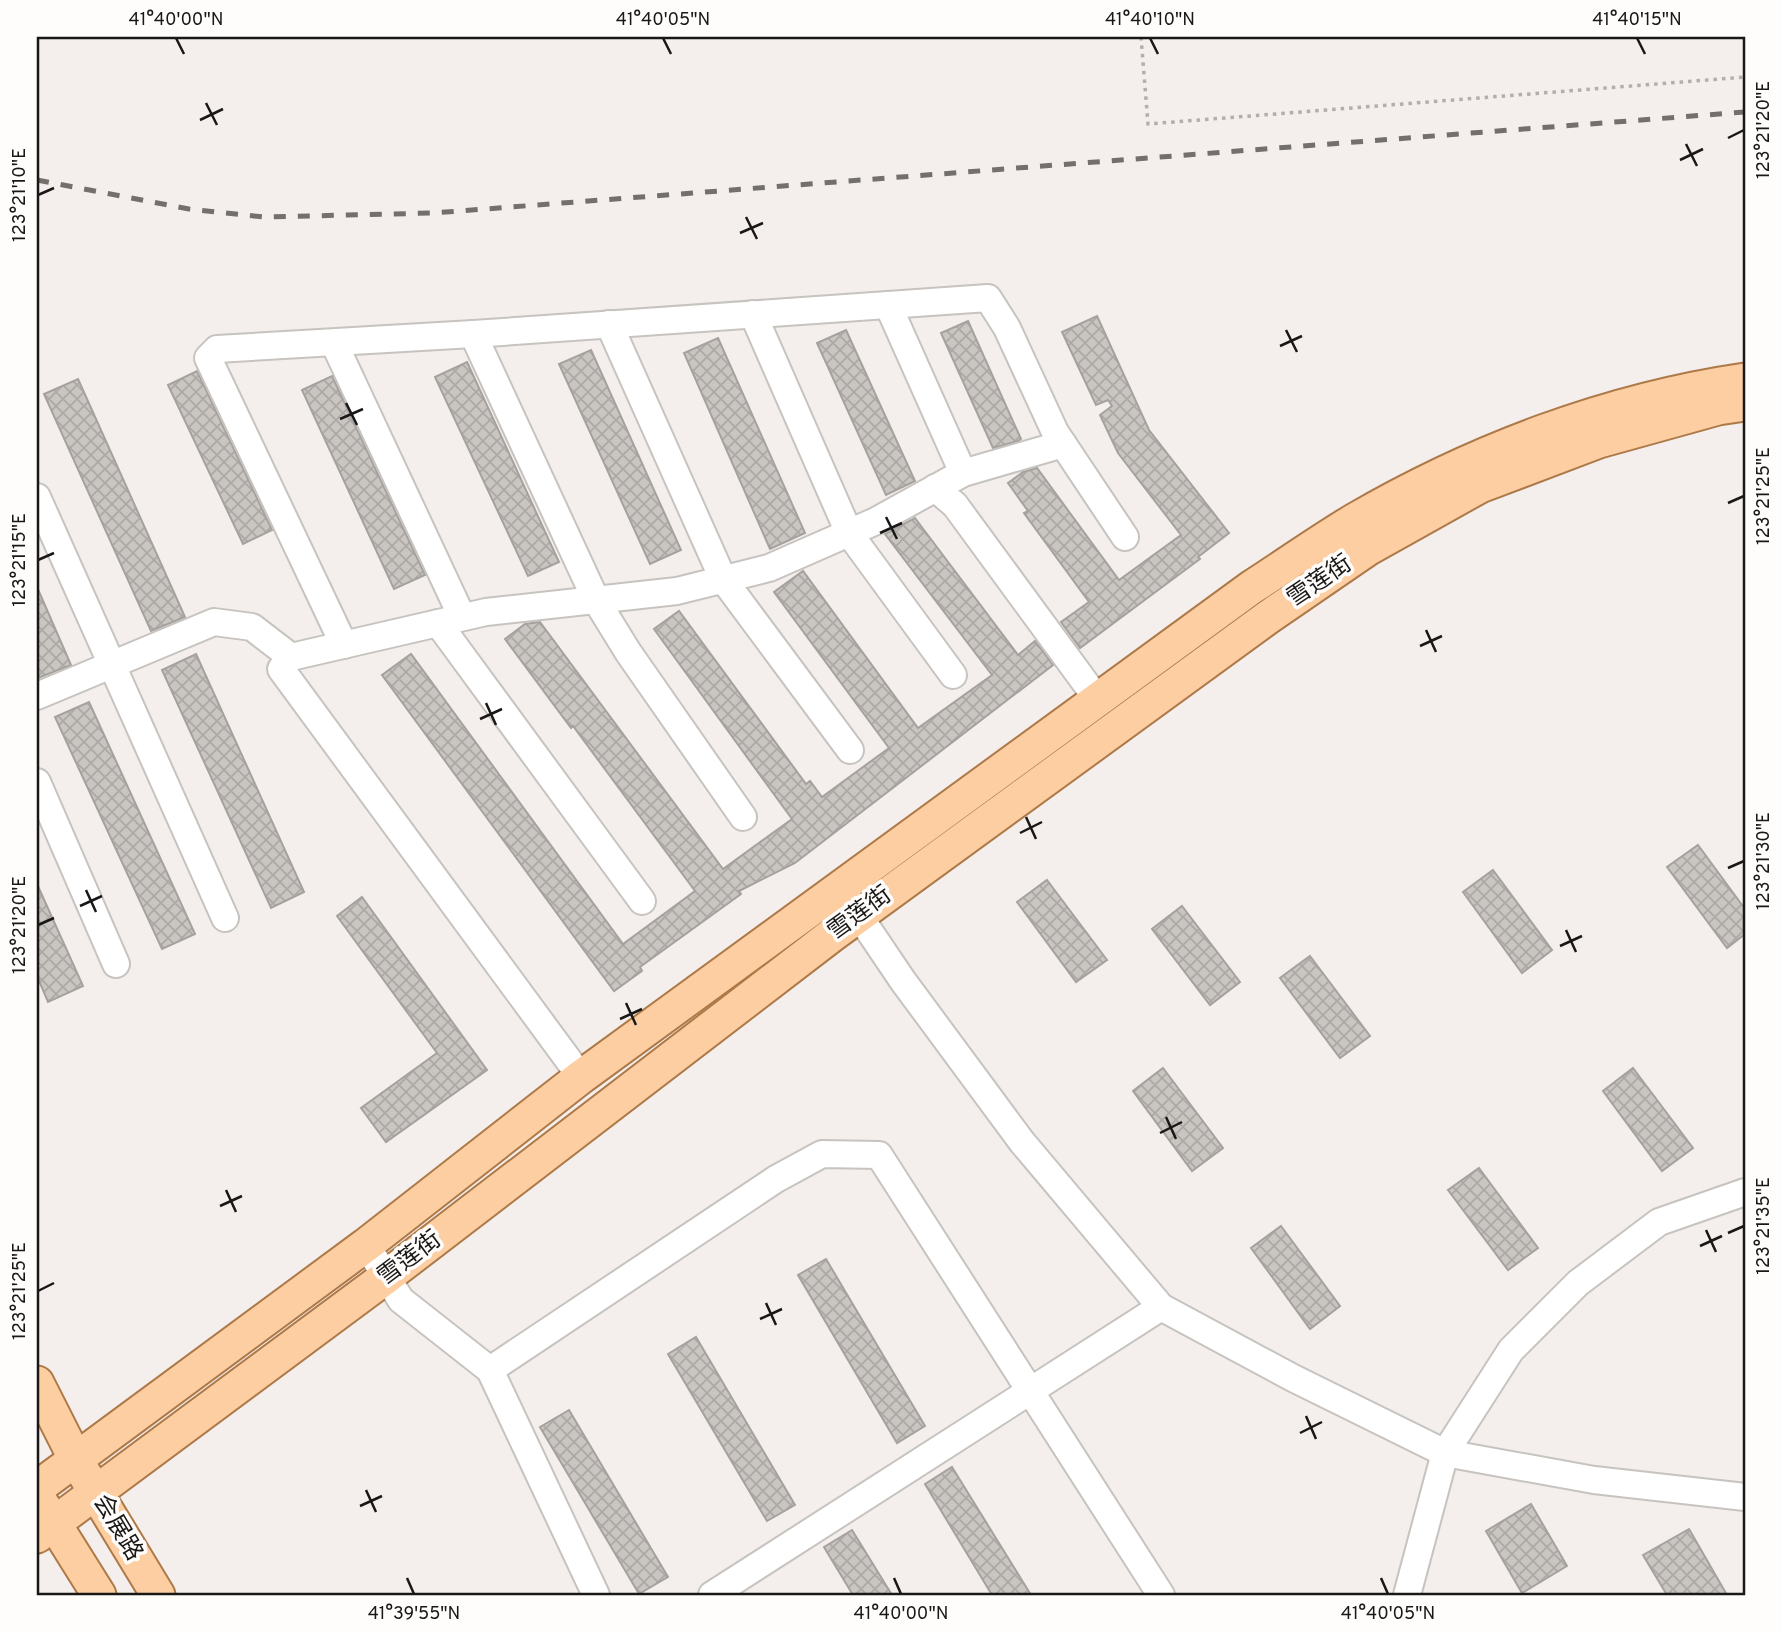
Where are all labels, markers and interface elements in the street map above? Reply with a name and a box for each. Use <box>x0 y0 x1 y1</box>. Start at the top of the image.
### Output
text: 41°40'00"N <box>129 9 223 32</box>
text: 41°40'05"N <box>616 9 710 32</box>
text: 41°40'10"N <box>1105 9 1195 32</box>
text: 41°40'15"N <box>1592 9 1682 32</box>
text: 123°21'20"E <box>1753 81 1776 179</box>
text: 123°21'10"E <box>9 148 32 242</box>
text: 123°21'25"E <box>1753 447 1776 545</box>
text: 123°21'15"E <box>9 513 32 607</box>
street label: 雪莲街 <box>1282 549 1358 615</box>
text: 123°21'30"E <box>1753 812 1776 910</box>
text: 123°21'20"E <box>9 876 32 974</box>
street label: 雪莲街 <box>822 881 898 947</box>
text: 123°21'35"E <box>1753 1177 1776 1275</box>
street label: 雪莲街 <box>372 1225 448 1293</box>
text: 123°21'25"E <box>9 1242 32 1340</box>
street label: 会展路 <box>86 1489 148 1567</box>
text: 41°39'55"N <box>368 1603 460 1626</box>
text: 41°40'00"N <box>854 1603 948 1626</box>
text: 41°40'05"N <box>1341 1603 1435 1626</box>

